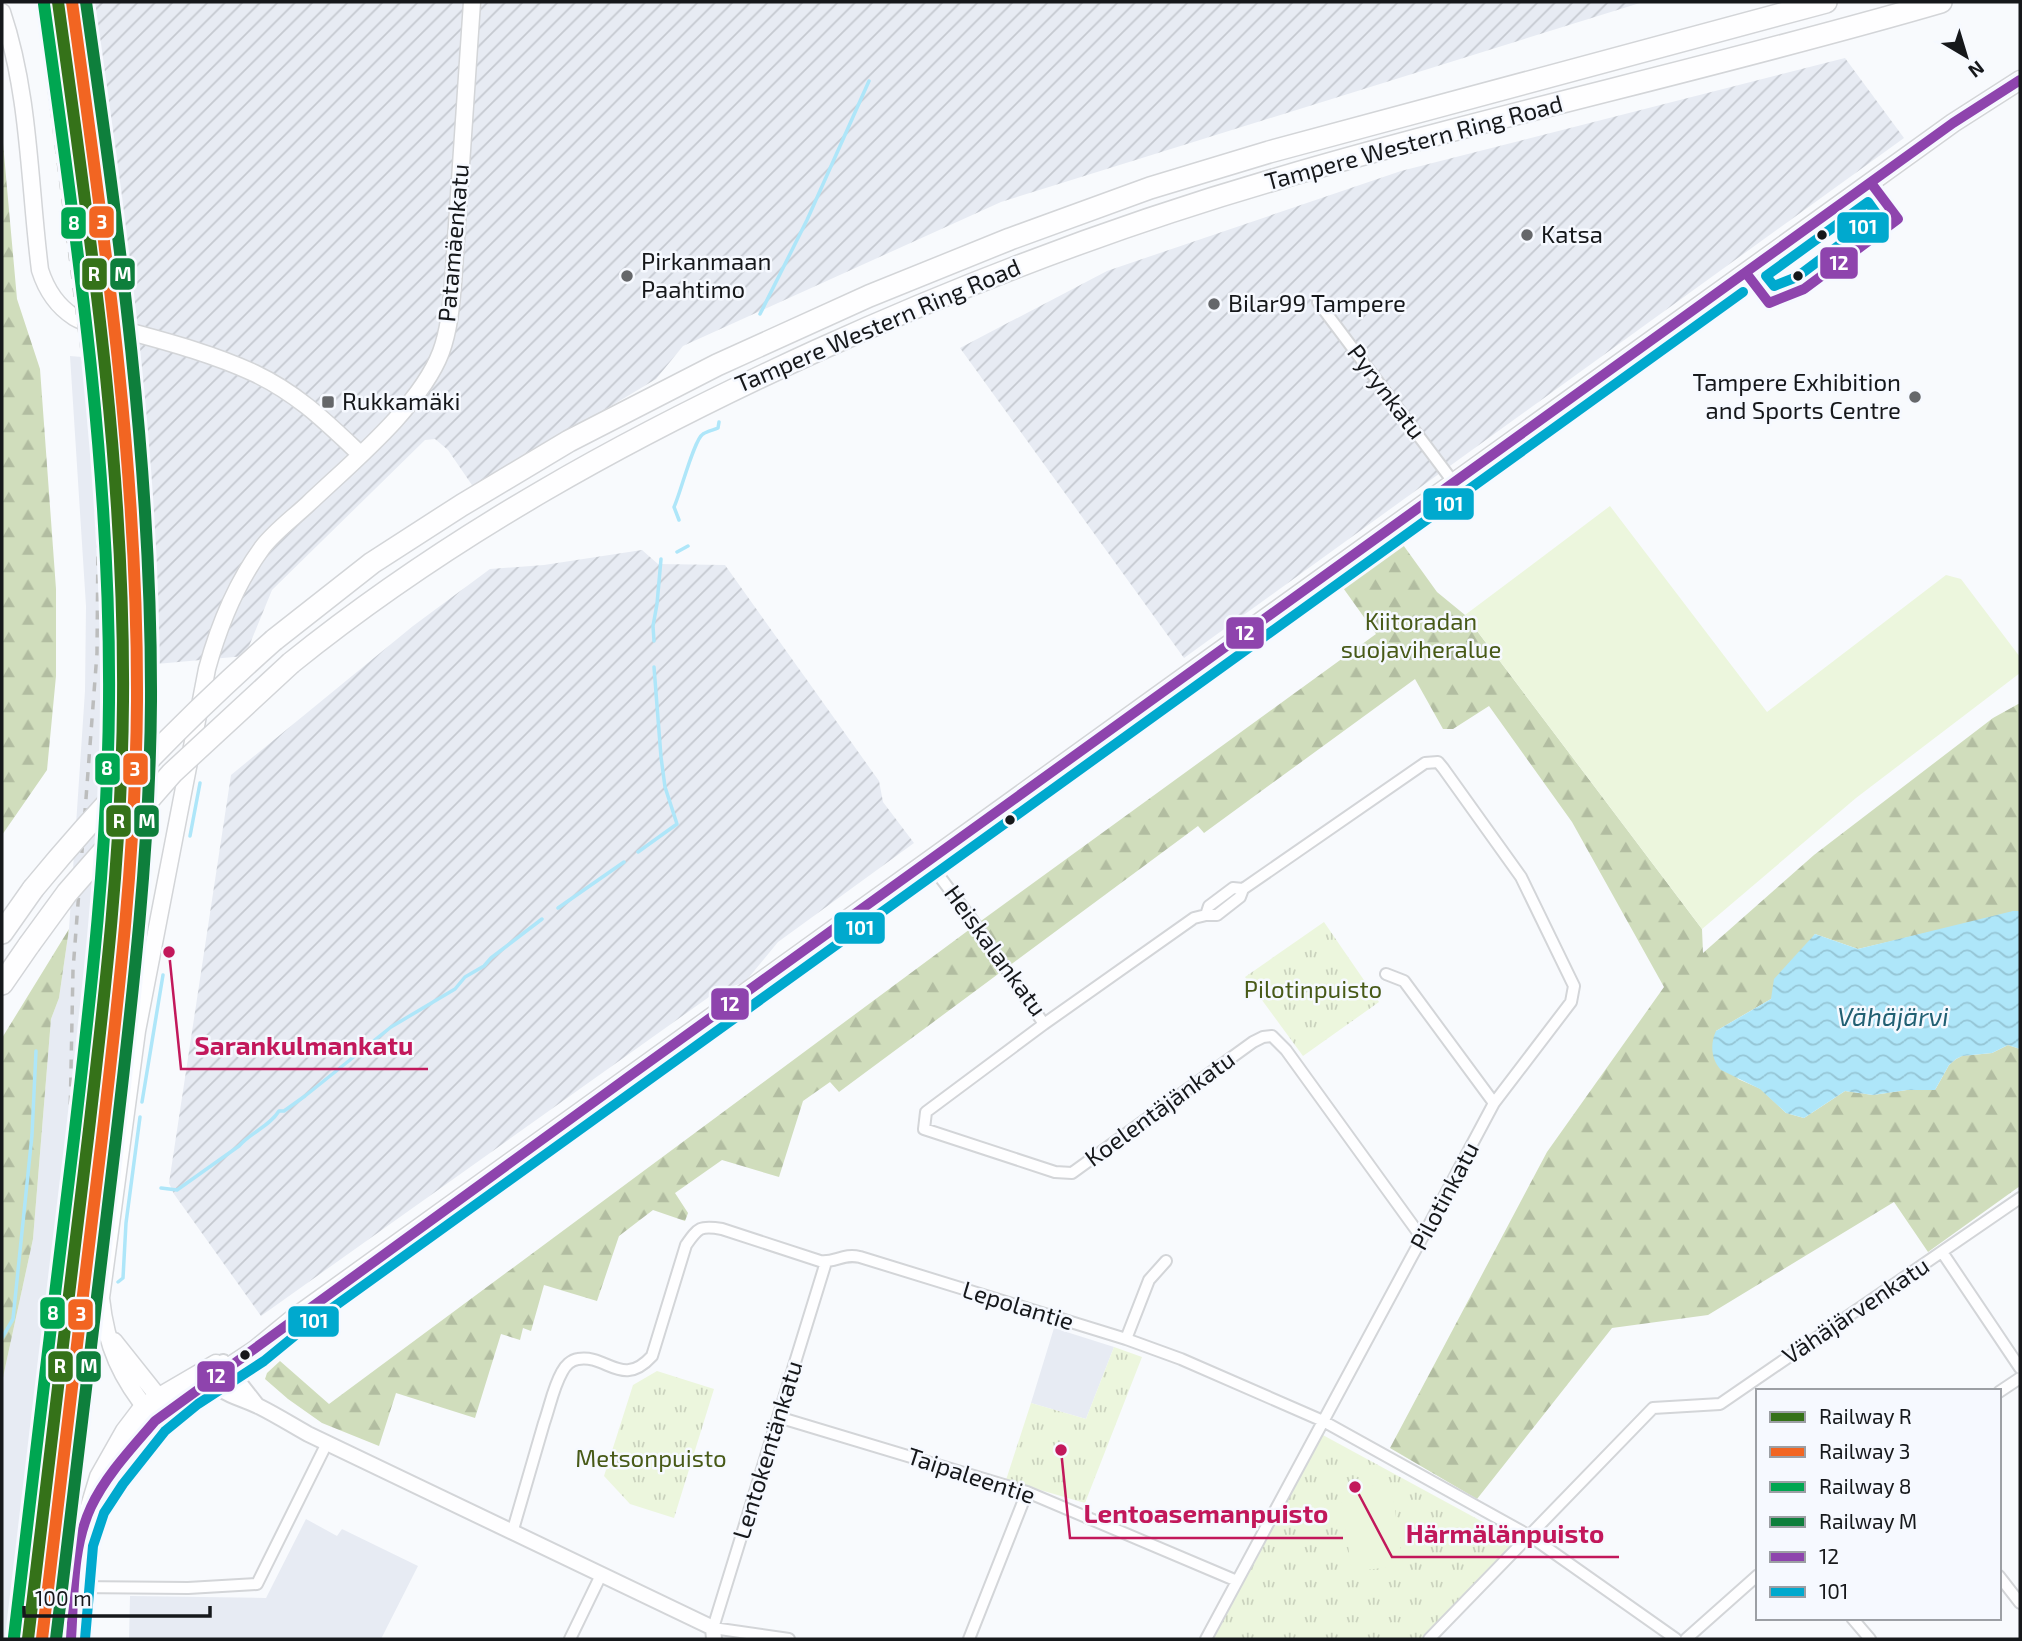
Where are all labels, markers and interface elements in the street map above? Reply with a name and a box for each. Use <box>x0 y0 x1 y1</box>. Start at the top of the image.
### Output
north arrow <box>1931 21 2001 91</box>
text: N <box>1964 57 1989 83</box>
street label: Tampere Western Ring Road <box>1262 88 1566 195</box>
street label: Patamäenkatu <box>431 163 474 323</box>
line badge: 3 <box>88 205 115 239</box>
line badge: 8 <box>60 206 87 240</box>
text: 3 <box>97 210 107 233</box>
text: 8 <box>68 211 80 234</box>
line badge: 101 <box>1836 211 1890 244</box>
text: 101 <box>1849 215 1877 238</box>
place label: Katsa <box>1541 219 1603 248</box>
marker: Katsa <box>1519 227 1535 243</box>
unlabelled marker <box>1815 228 1829 242</box>
place label: Pirkanmaan Paahtimo <box>641 246 771 303</box>
line badge: 12 <box>1819 246 1859 280</box>
street label: Tampere Western Ring Road <box>730 251 1024 398</box>
text: 12 <box>1829 251 1849 274</box>
line badge: R <box>81 257 108 291</box>
line badge: M <box>109 257 136 291</box>
text: R <box>88 262 100 285</box>
text: M <box>114 262 132 285</box>
marker: Pirkanmaan Paahtimo <box>619 268 635 284</box>
unlabelled marker <box>1791 269 1805 283</box>
place label: Bilar99 Tampere <box>1228 288 1406 317</box>
marker: Bilar99 Tampere <box>1206 296 1222 312</box>
street label: Pyrynkatu <box>1342 338 1432 444</box>
place label: Tampere Exhibition and Sports Centre <box>1692 367 1901 424</box>
place label: Rukkamäki <box>342 386 461 415</box>
marker: Tampere Exhibition and Sports Centre <box>1907 389 1923 405</box>
marker: Rukkamäki <box>320 394 336 410</box>
line badge: 101 <box>1422 487 1475 521</box>
text: 101 <box>1435 492 1463 515</box>
park label: Kiitoradan suojaviheralue <box>1341 606 1501 663</box>
line badge: 12 <box>1225 616 1265 650</box>
text: 12 <box>1235 621 1255 644</box>
line badge: 8 <box>94 752 121 786</box>
line badge: 3 <box>122 752 149 786</box>
text: 8 <box>101 756 113 779</box>
text: 3 <box>130 757 140 780</box>
line badge: R <box>105 804 132 838</box>
line badge: M <box>133 804 160 838</box>
text: R <box>113 809 125 832</box>
text: M <box>138 809 156 832</box>
unlabelled marker <box>1003 813 1017 827</box>
street label: Heiskalankatu <box>939 879 1053 1021</box>
line badge: 101 <box>833 911 886 945</box>
text: 101 <box>846 916 874 939</box>
park label: Pilotinpuisto <box>1244 974 1382 1003</box>
line badge: 12 <box>710 987 750 1021</box>
text: 12 <box>720 992 740 1015</box>
water label: Vähäjärvi <box>1837 1000 1949 1031</box>
callout: Sarankulmankatu <box>181 1022 428 1069</box>
text: Sarankulmankatu <box>195 1029 413 1060</box>
street label: Koelentäjänkatu <box>1079 1044 1240 1172</box>
street label: Pilotinkatu <box>1403 1136 1484 1254</box>
street label: Vähäjärvenkatu <box>1776 1250 1934 1369</box>
street label: Lepolantie <box>959 1274 1078 1335</box>
line badge: 8 <box>39 1296 66 1330</box>
line badge: 3 <box>67 1298 94 1331</box>
text: 8 <box>47 1301 59 1324</box>
text: 3 <box>76 1302 86 1325</box>
line badge: 101 <box>287 1305 340 1338</box>
text: 101 <box>300 1309 328 1332</box>
unlabelled marker <box>238 1348 252 1362</box>
line badge: R <box>47 1350 74 1383</box>
line badge: M <box>75 1350 102 1383</box>
text: R <box>54 1354 66 1377</box>
text: M <box>80 1354 98 1377</box>
street label: Lentokentänkatu <box>726 1357 807 1542</box>
line badge: 12 <box>196 1360 236 1393</box>
text: 12 <box>206 1364 226 1387</box>
legend <box>1756 1389 2001 1620</box>
text: Railway R <box>1819 1403 1912 1428</box>
text: Railway 3 <box>1819 1438 1910 1463</box>
street label: Taipaleentie <box>904 1440 1039 1509</box>
park label: Metsonpuisto <box>575 1443 727 1472</box>
text: Railway 8 <box>1819 1473 1912 1498</box>
callout: Lentoasemanpuisto <box>1070 1491 1343 1538</box>
text: Lentoasemanpuisto <box>1084 1497 1328 1528</box>
text: Railway M <box>1819 1508 1917 1533</box>
callout: Härmälänpuisto <box>1392 1510 1619 1557</box>
text: Härmälänpuisto <box>1406 1517 1604 1548</box>
text: 12 <box>1819 1543 1839 1568</box>
scale bar <box>24 1574 210 1618</box>
text: 101 <box>1819 1578 1848 1603</box>
text: 100 m <box>35 1585 92 1610</box>

